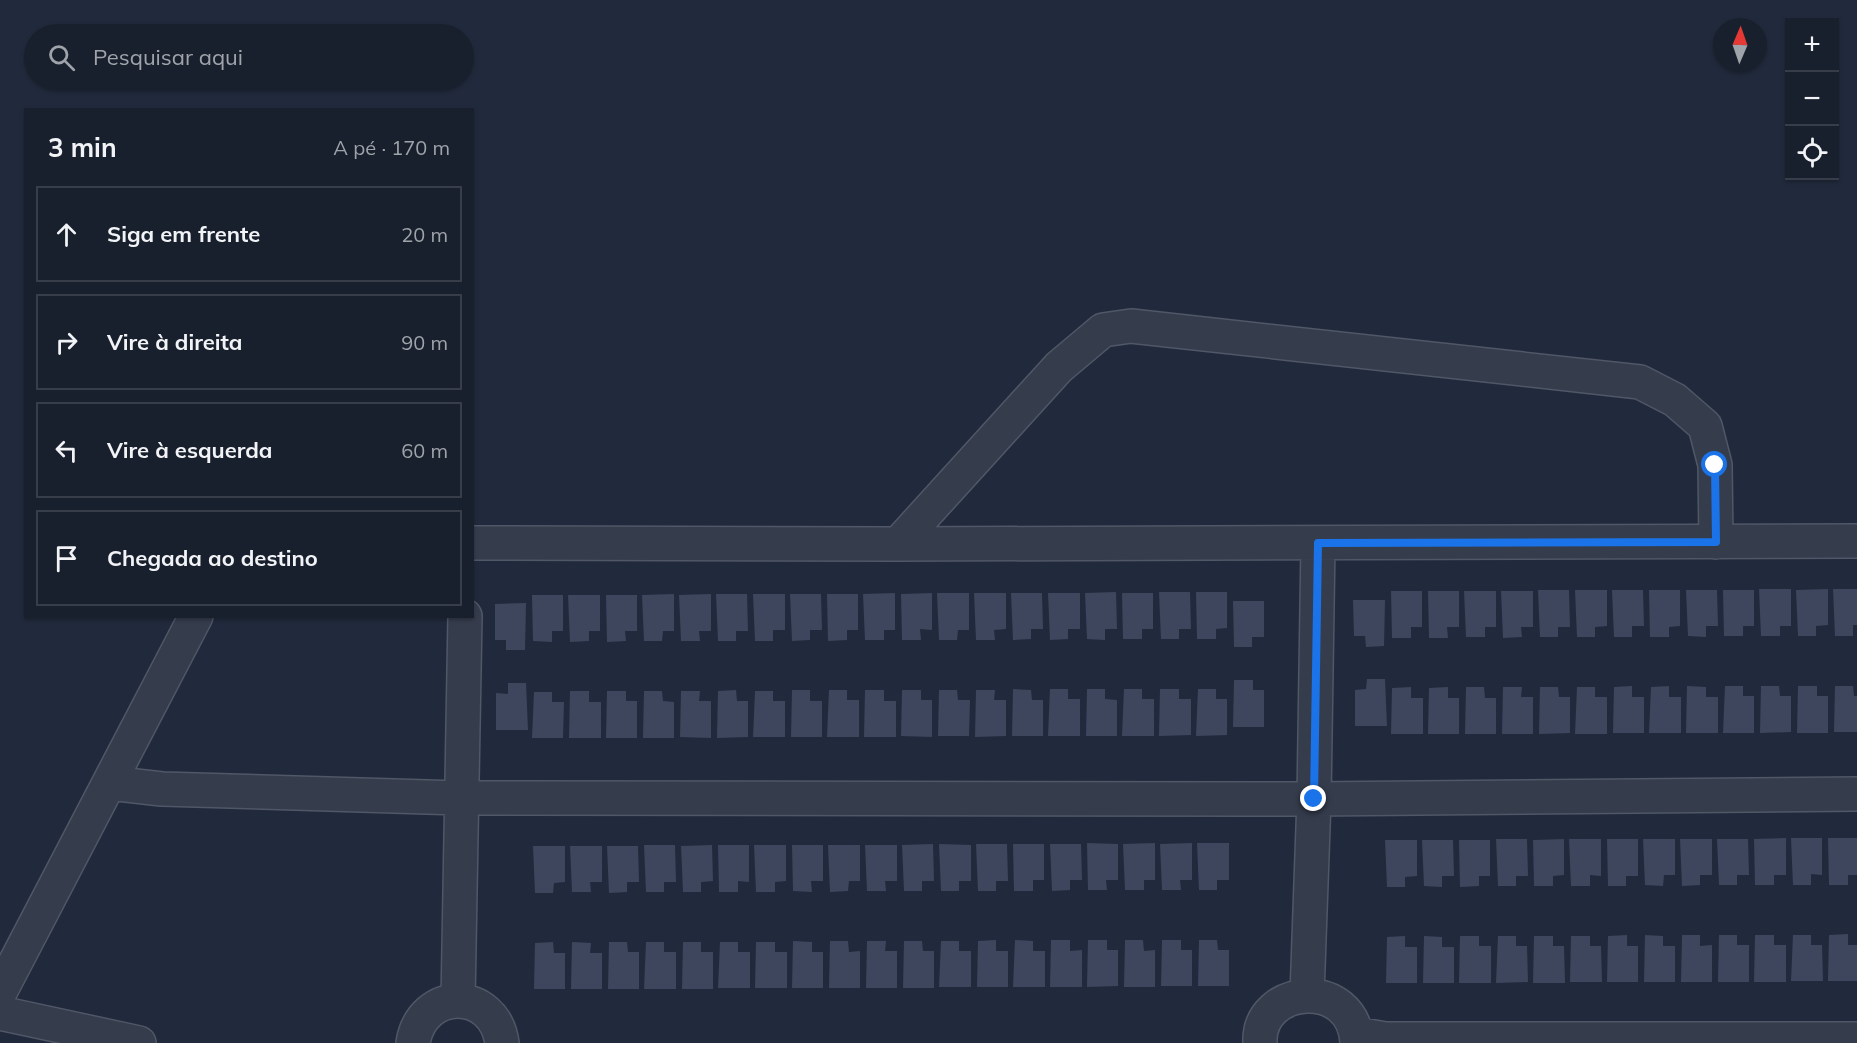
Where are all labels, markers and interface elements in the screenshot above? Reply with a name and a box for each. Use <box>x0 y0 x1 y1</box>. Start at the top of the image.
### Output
north arrow <box>1713 18 1767 72</box>
map controls <box>1785 18 1839 180</box>
button: + <box>1785 18 1839 72</box>
search box <box>24 24 474 90</box>
icon: search <box>45 41 78 74</box>
text: Pesquisar aqui <box>93 43 243 71</box>
button: − <box>1785 72 1839 126</box>
button: locate <box>1785 126 1839 180</box>
text: 3 min <box>48 131 117 164</box>
text: A pé · 170 m <box>333 135 450 160</box>
icon: ahead <box>50 218 83 251</box>
text: Siga em frente <box>107 220 260 248</box>
text: 20 m <box>401 222 448 247</box>
icon: right <box>50 326 83 359</box>
text: Vire à direita <box>107 328 242 356</box>
text: 90 m <box>401 330 448 355</box>
icon: left <box>50 434 83 467</box>
text: Vire à esquerda <box>107 436 272 464</box>
text: 60 m <box>401 438 448 463</box>
route start <box>1701 451 1727 477</box>
icon: arrive <box>50 542 83 575</box>
text: Chegada ao destino <box>107 544 318 572</box>
route end <box>1300 785 1326 811</box>

